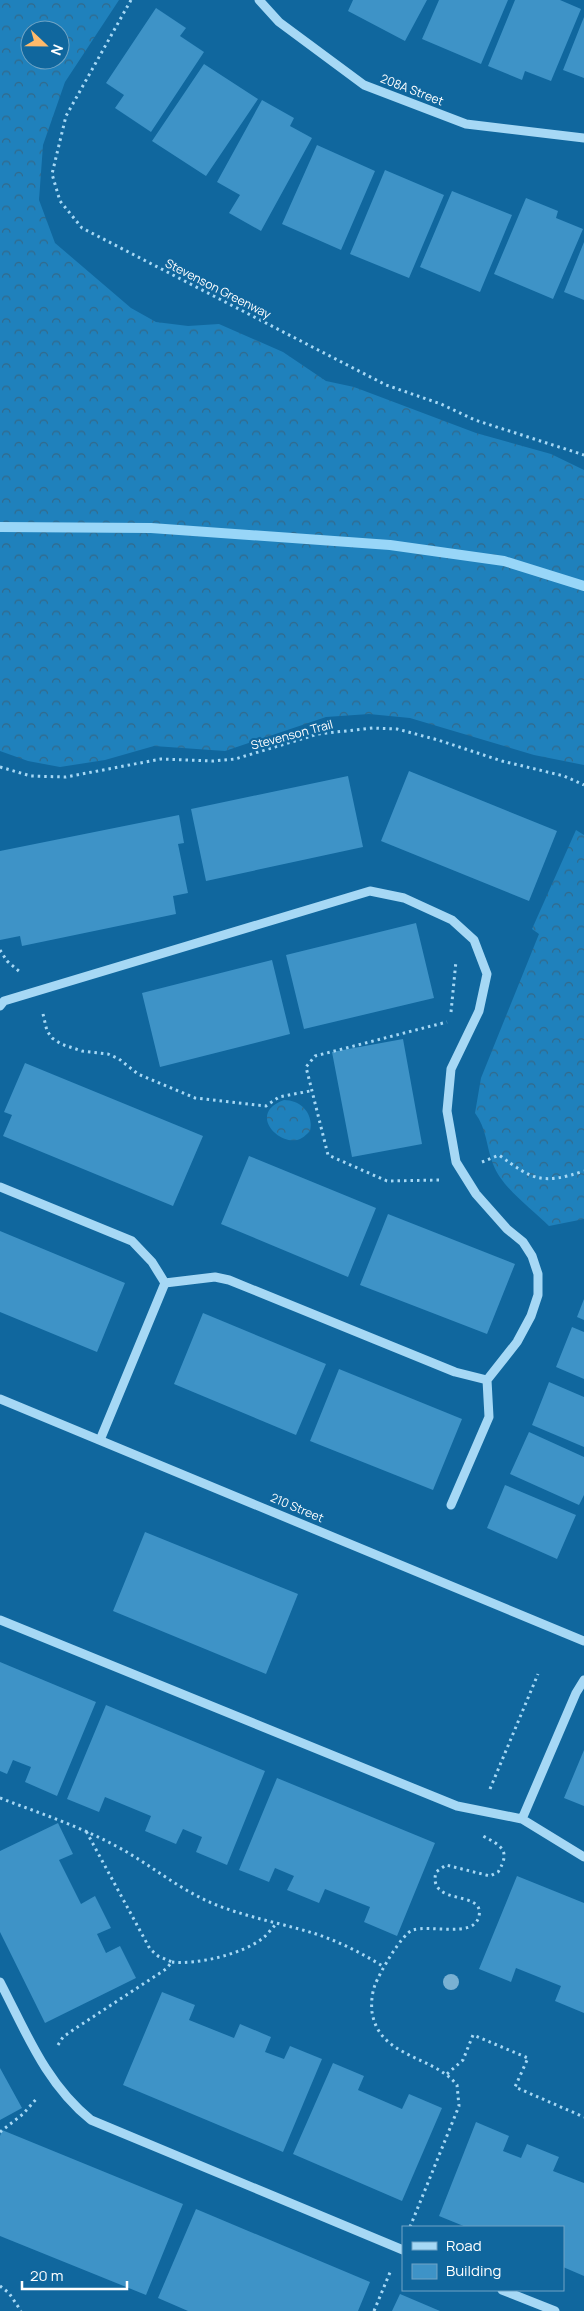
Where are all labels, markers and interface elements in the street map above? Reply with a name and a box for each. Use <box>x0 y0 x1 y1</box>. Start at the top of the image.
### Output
north arrow <box>20 20 70 70</box>
text: N <box>47 42 68 58</box>
street label: 208A Street <box>378 70 446 109</box>
street label: Stevenson Greenway <box>162 255 275 323</box>
street label: Stevenson Trail <box>249 715 335 754</box>
street label: 210 Street <box>268 1489 327 1526</box>
legend <box>402 2226 564 2291</box>
text: Road <box>446 2235 482 2256</box>
scale bar <box>22 2258 128 2290</box>
text: Building <box>446 2260 501 2281</box>
text: 20 m <box>30 2265 63 2286</box>

